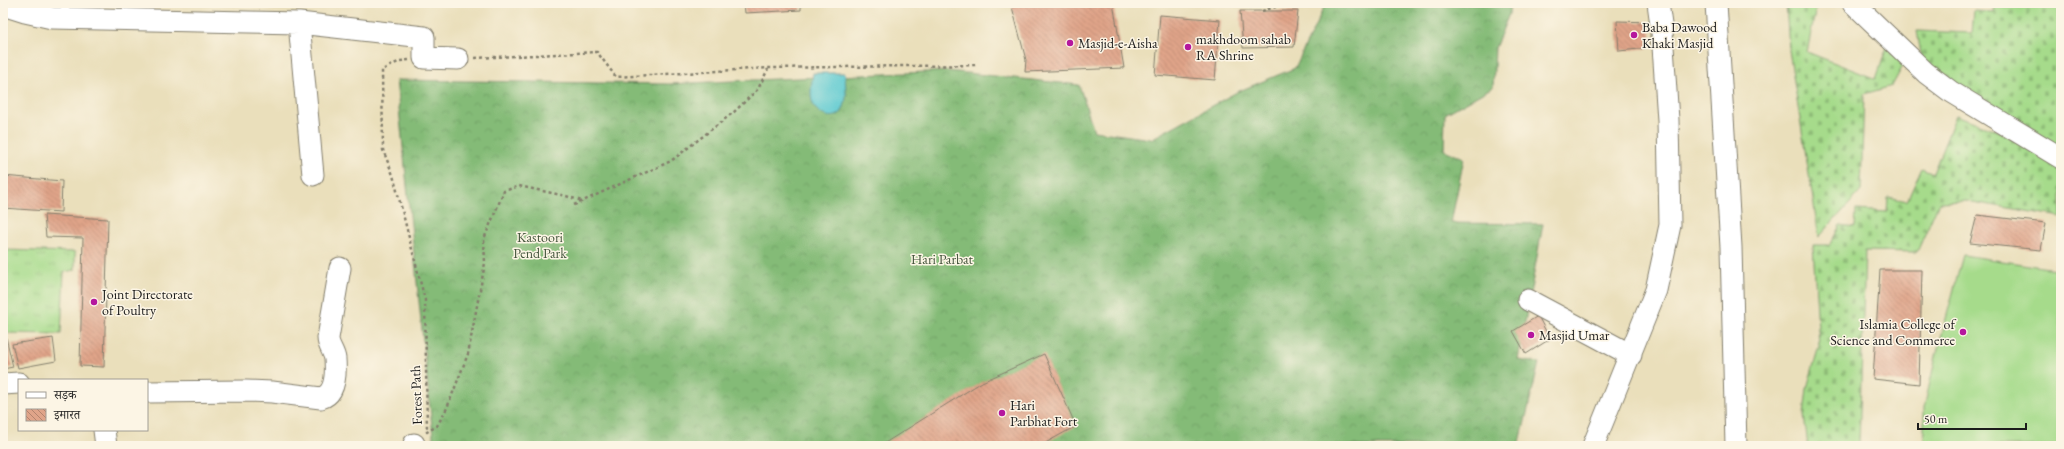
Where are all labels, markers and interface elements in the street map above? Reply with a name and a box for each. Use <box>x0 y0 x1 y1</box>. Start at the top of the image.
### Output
place label: Baba Dawood Khaki Masjid <box>1642 18 1718 52</box>
place label: makhdoom sahab RA Shrine <box>1196 30 1291 64</box>
marker: Baba Dawood Khaki Masjid <box>1629 30 1639 40</box>
place label: Masjid-e-Aisha <box>1078 34 1158 52</box>
marker: Masjid-e-Aisha <box>1065 38 1075 48</box>
marker: makhdoom sahab RA Shrine <box>1183 42 1193 52</box>
park label: Kastoori Pend Park <box>513 228 567 262</box>
park label: Hari Parbat <box>911 250 974 268</box>
place label: Joint Directorate of Poultry <box>101 285 193 319</box>
marker: Joint Directorate of Poultry <box>89 297 99 307</box>
place label: Islamia College of Science and Commerce <box>1830 315 1957 349</box>
place label: Masjid Umar <box>1539 326 1610 344</box>
marker: Islamia College of Science and Commerce <box>1958 327 1968 337</box>
marker: Masjid Umar <box>1526 330 1536 340</box>
street label: Forest Path <box>406 365 426 425</box>
legend <box>18 379 148 431</box>
text: सड़क <box>53 387 78 403</box>
place label: Hari Parbhat Fort <box>1010 396 1078 430</box>
scale bar <box>1918 405 2026 431</box>
text: इमारत <box>53 407 81 423</box>
marker: Hari Parbhat Fort <box>997 408 1007 418</box>
text: 50 m <box>1924 411 1948 427</box>

